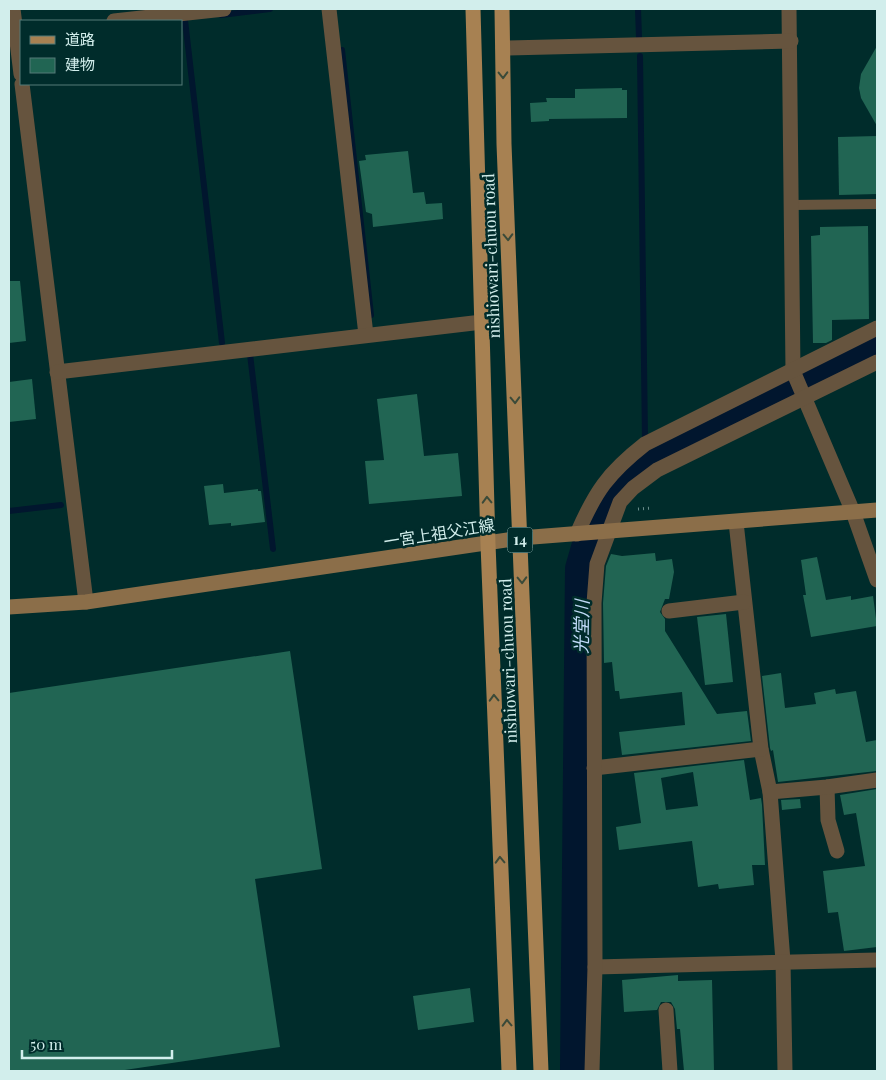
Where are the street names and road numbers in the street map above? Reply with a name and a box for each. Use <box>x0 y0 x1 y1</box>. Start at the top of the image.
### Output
street label: nishiowari-chuou road <box>477 173 504 339</box>
street label: 一宮上祖父江線 <box>382 513 496 552</box>
road number: 14 <box>508 528 532 552</box>
street label: nishiowari-chuou road <box>494 578 521 744</box>

